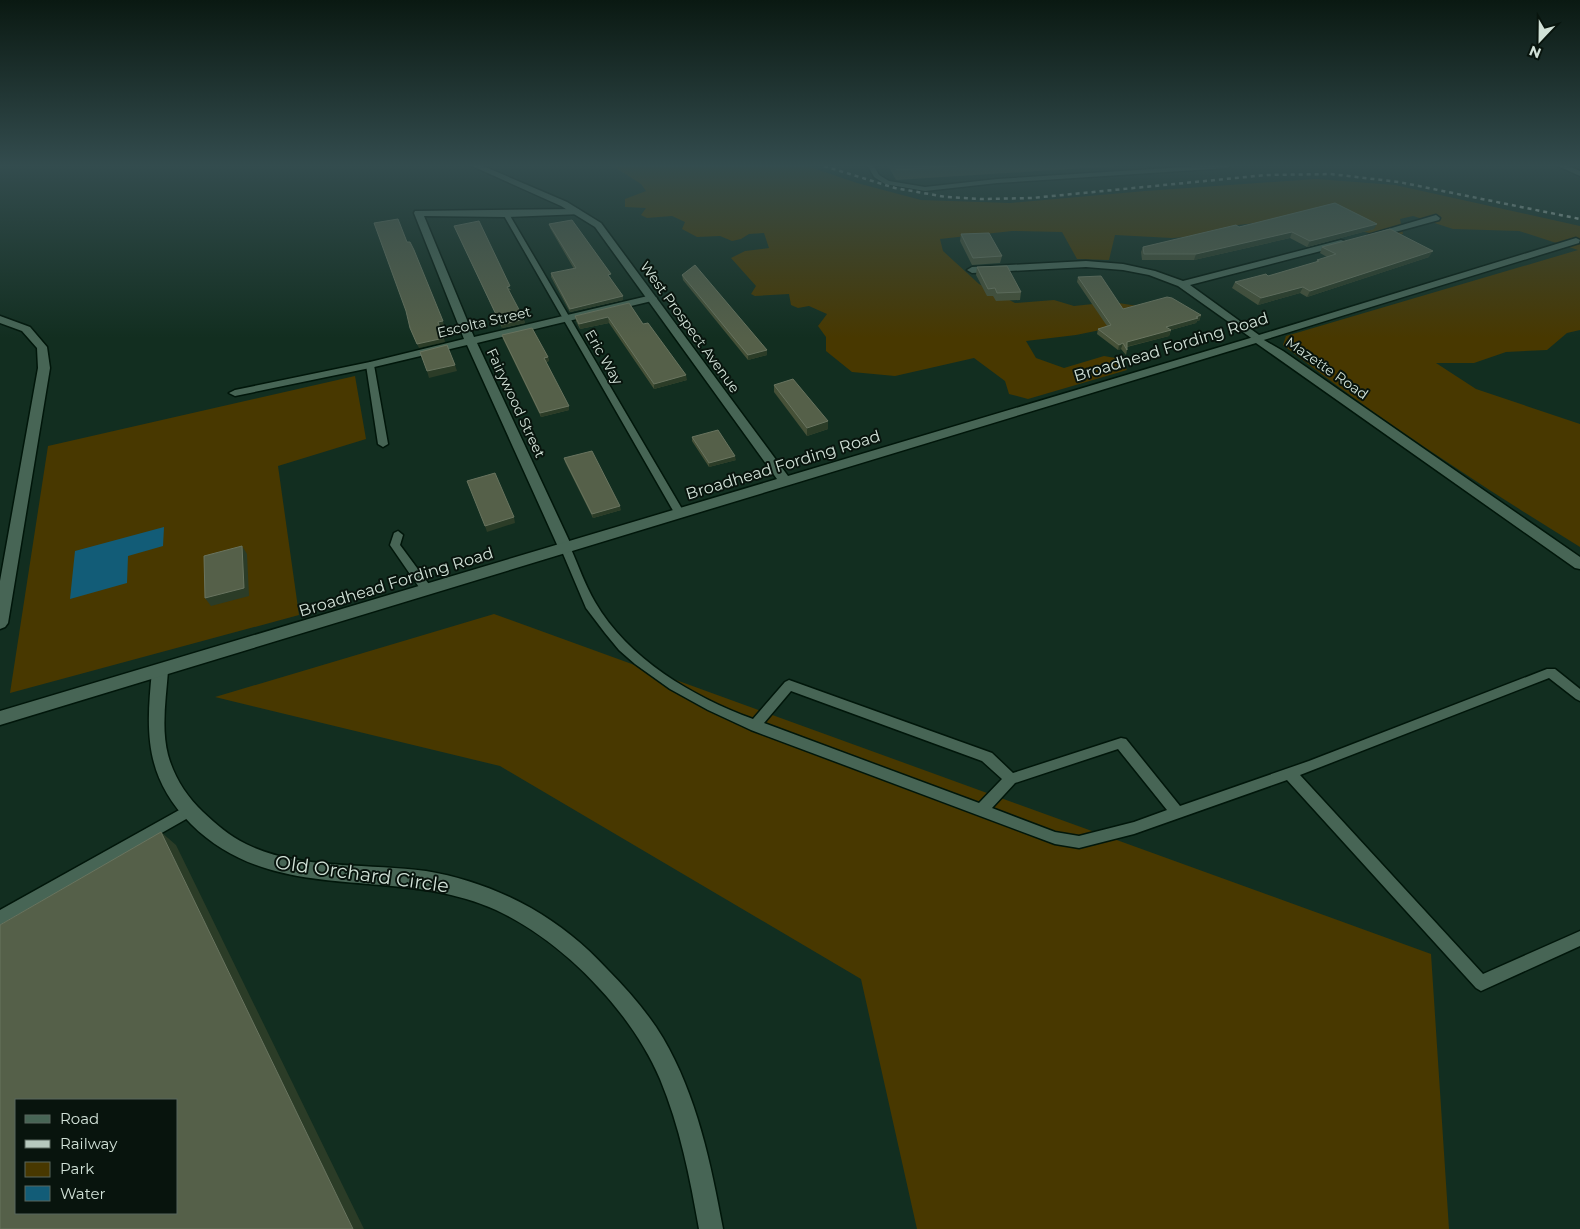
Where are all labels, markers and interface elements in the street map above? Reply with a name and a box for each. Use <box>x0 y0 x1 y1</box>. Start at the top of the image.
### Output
north arrow <box>1515 15 1565 65</box>
text: N <box>1527 42 1544 63</box>
street label: West Prospect Avenue <box>636 258 744 396</box>
street label: Escolta Street <box>435 302 533 342</box>
street label: Broadhead Fording Road <box>1071 308 1271 386</box>
street label: Eric Way <box>581 326 627 388</box>
street label: Mazette Road <box>1282 333 1372 403</box>
street label: Fairywood Street <box>483 345 549 461</box>
street label: Broadhead Fording Road <box>683 426 883 504</box>
street label: Broadhead Fording Road <box>296 543 496 621</box>
street label: Old Orchard Circle <box>274 850 450 898</box>
legend <box>15 1099 178 1214</box>
text: Road <box>60 1109 99 1128</box>
text: Railway <box>60 1134 118 1153</box>
text: Park <box>60 1159 94 1178</box>
text: Water <box>60 1184 106 1203</box>

